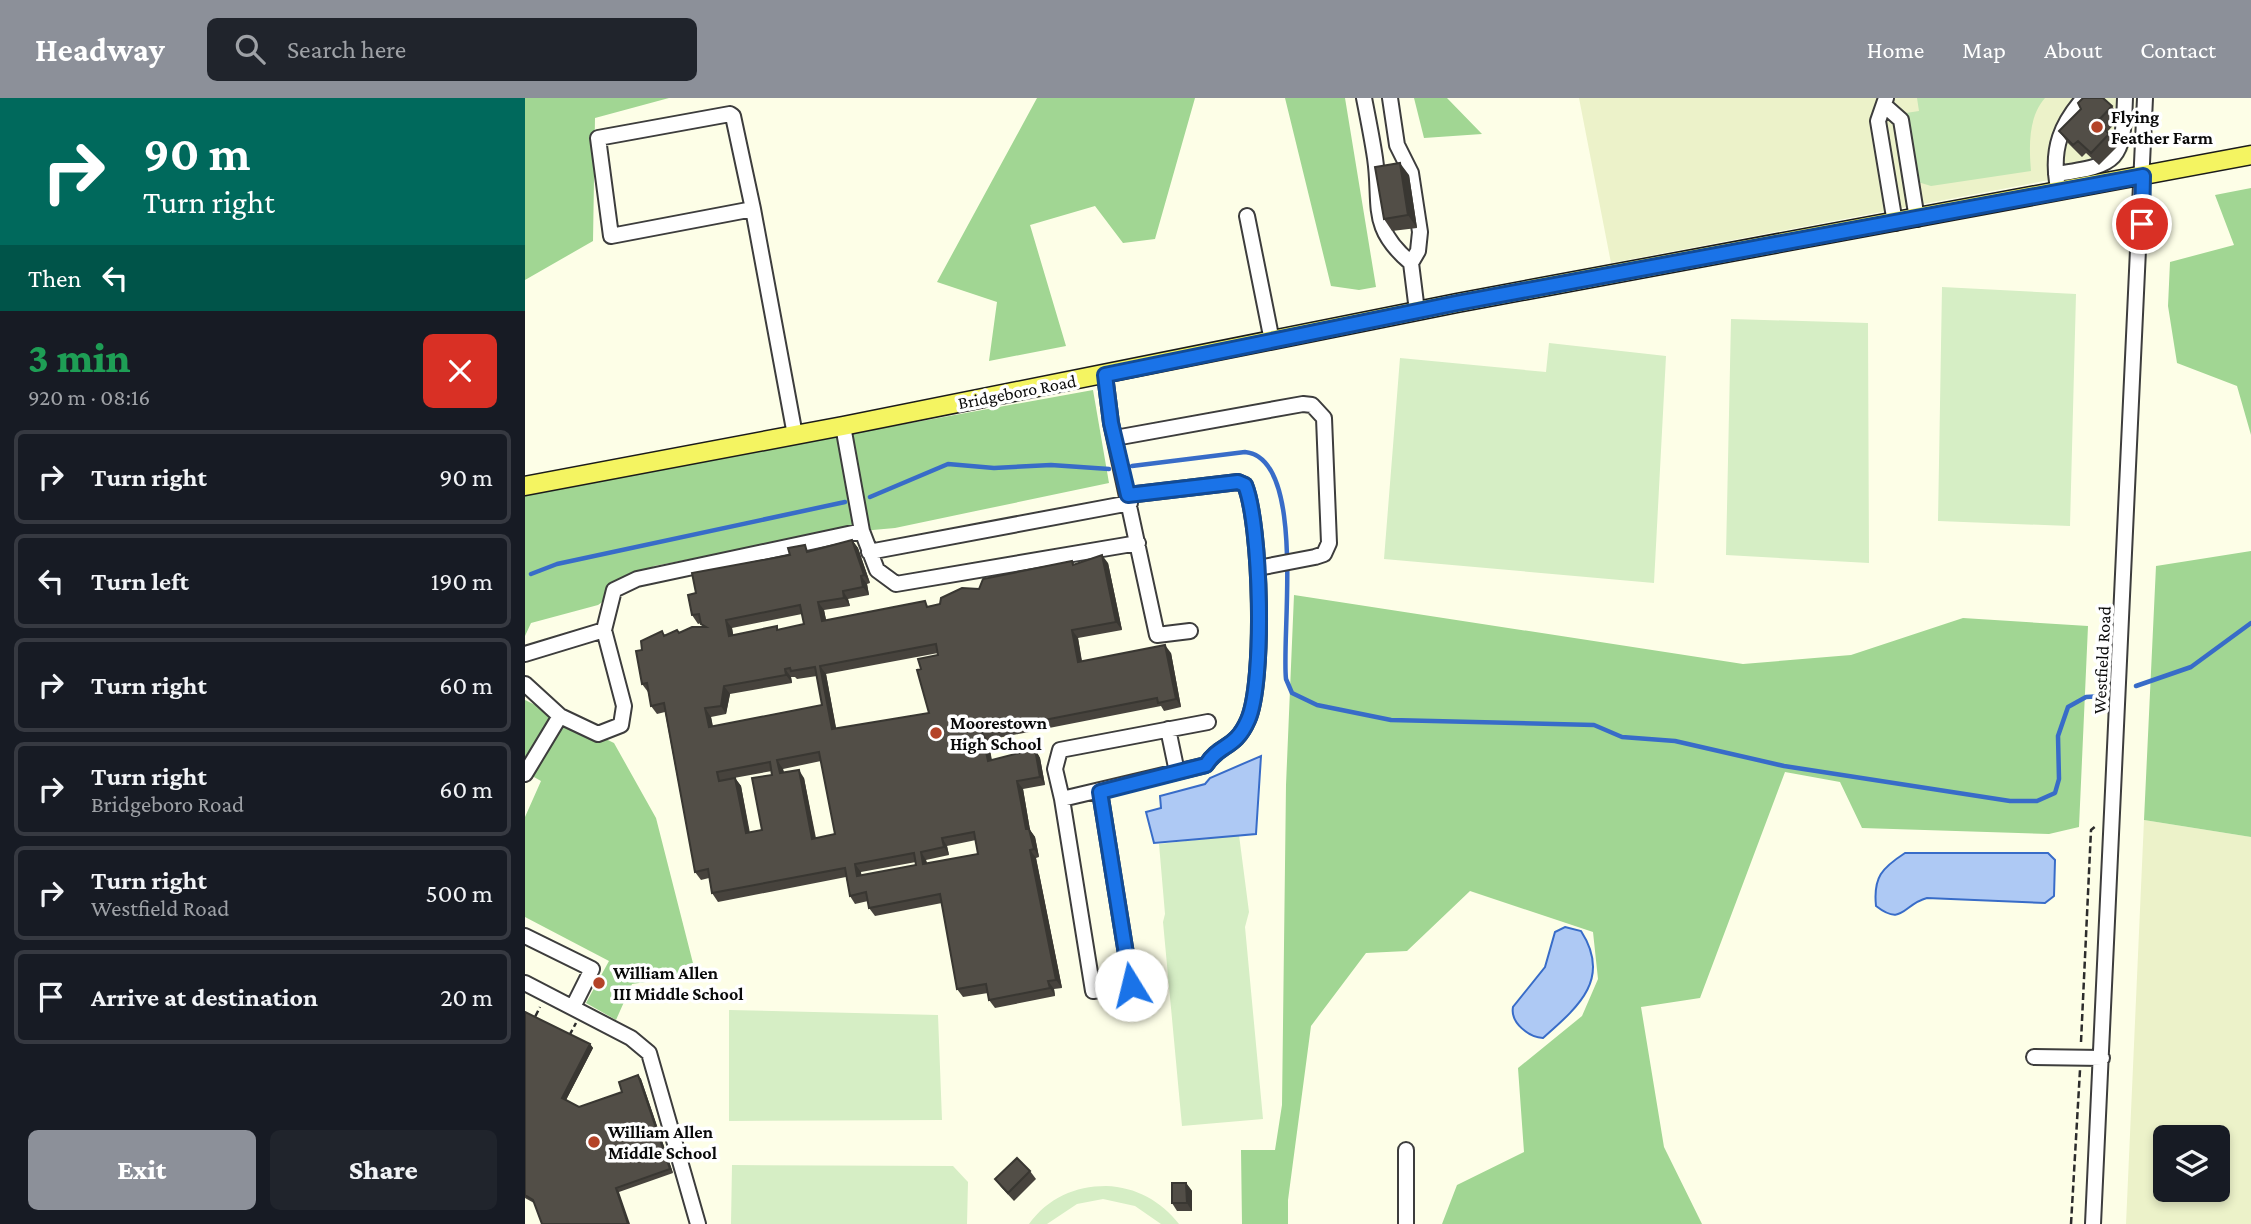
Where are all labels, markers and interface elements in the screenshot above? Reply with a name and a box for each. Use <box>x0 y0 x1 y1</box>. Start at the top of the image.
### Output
search box <box>207 18 697 81</box>
icon: search <box>231 30 269 68</box>
text: Headway <box>35 31 165 68</box>
text: Search here <box>287 35 406 64</box>
text: Home <box>1867 36 1924 63</box>
text: Map <box>1962 36 2006 63</box>
text: About <box>2044 36 2102 63</box>
text: Contact <box>2140 36 2216 63</box>
place label: Flying Feather Farm <box>2111 107 2214 148</box>
marker: Flying Feather Farm <box>2089 119 2105 135</box>
icon: right <box>28 126 119 217</box>
text: 90 m <box>143 126 250 181</box>
text: Turn right <box>143 184 275 220</box>
pin <box>2112 194 2172 254</box>
icon: arrive <box>2123 205 2161 243</box>
icon: left <box>96 259 134 297</box>
text: Then <box>28 264 82 293</box>
text: 3 min <box>28 334 131 381</box>
button: close <box>423 334 497 408</box>
street label: Bridgeboro Road <box>956 371 1078 413</box>
text: 920 m · 08:16 <box>28 384 150 410</box>
icon: right <box>32 458 70 496</box>
text: Turn right <box>91 463 207 492</box>
text: 90 m <box>439 463 493 492</box>
icon: left <box>32 562 70 600</box>
text: Turn left <box>91 567 189 596</box>
text: 190 m <box>431 567 493 596</box>
street label: Westfield Road <box>2089 605 2115 715</box>
icon: right <box>32 666 70 704</box>
text: Turn right <box>91 671 207 700</box>
text: 60 m <box>439 671 493 700</box>
place label: Moorestown High School <box>950 713 1048 754</box>
marker: Moorestown High School <box>928 725 944 741</box>
text: Turn right <box>91 762 207 791</box>
icon: right <box>32 770 70 808</box>
text: 60 m <box>439 775 493 804</box>
text: Bridgeboro Road <box>91 791 244 817</box>
text: Turn right <box>91 866 207 895</box>
icon: right <box>32 874 70 912</box>
text: 500 m <box>426 879 493 908</box>
text: Westfield Road <box>91 895 229 921</box>
position arrow <box>1094 948 1168 1022</box>
place label: William Allen III Middle School <box>612 963 744 1004</box>
marker: William Allen III Middle School <box>591 975 607 991</box>
icon: arrive <box>32 978 70 1016</box>
text: Arrive at destination <box>91 983 318 1012</box>
text: 20 m <box>440 983 493 1012</box>
place label: William Allen Middle School <box>607 1122 717 1163</box>
map controls <box>2153 1125 2230 1202</box>
button: layers <box>2153 1125 2230 1202</box>
button: Exit <box>28 1130 256 1210</box>
button: Share <box>270 1130 497 1210</box>
marker: William Allen Middle School <box>586 1134 602 1150</box>

